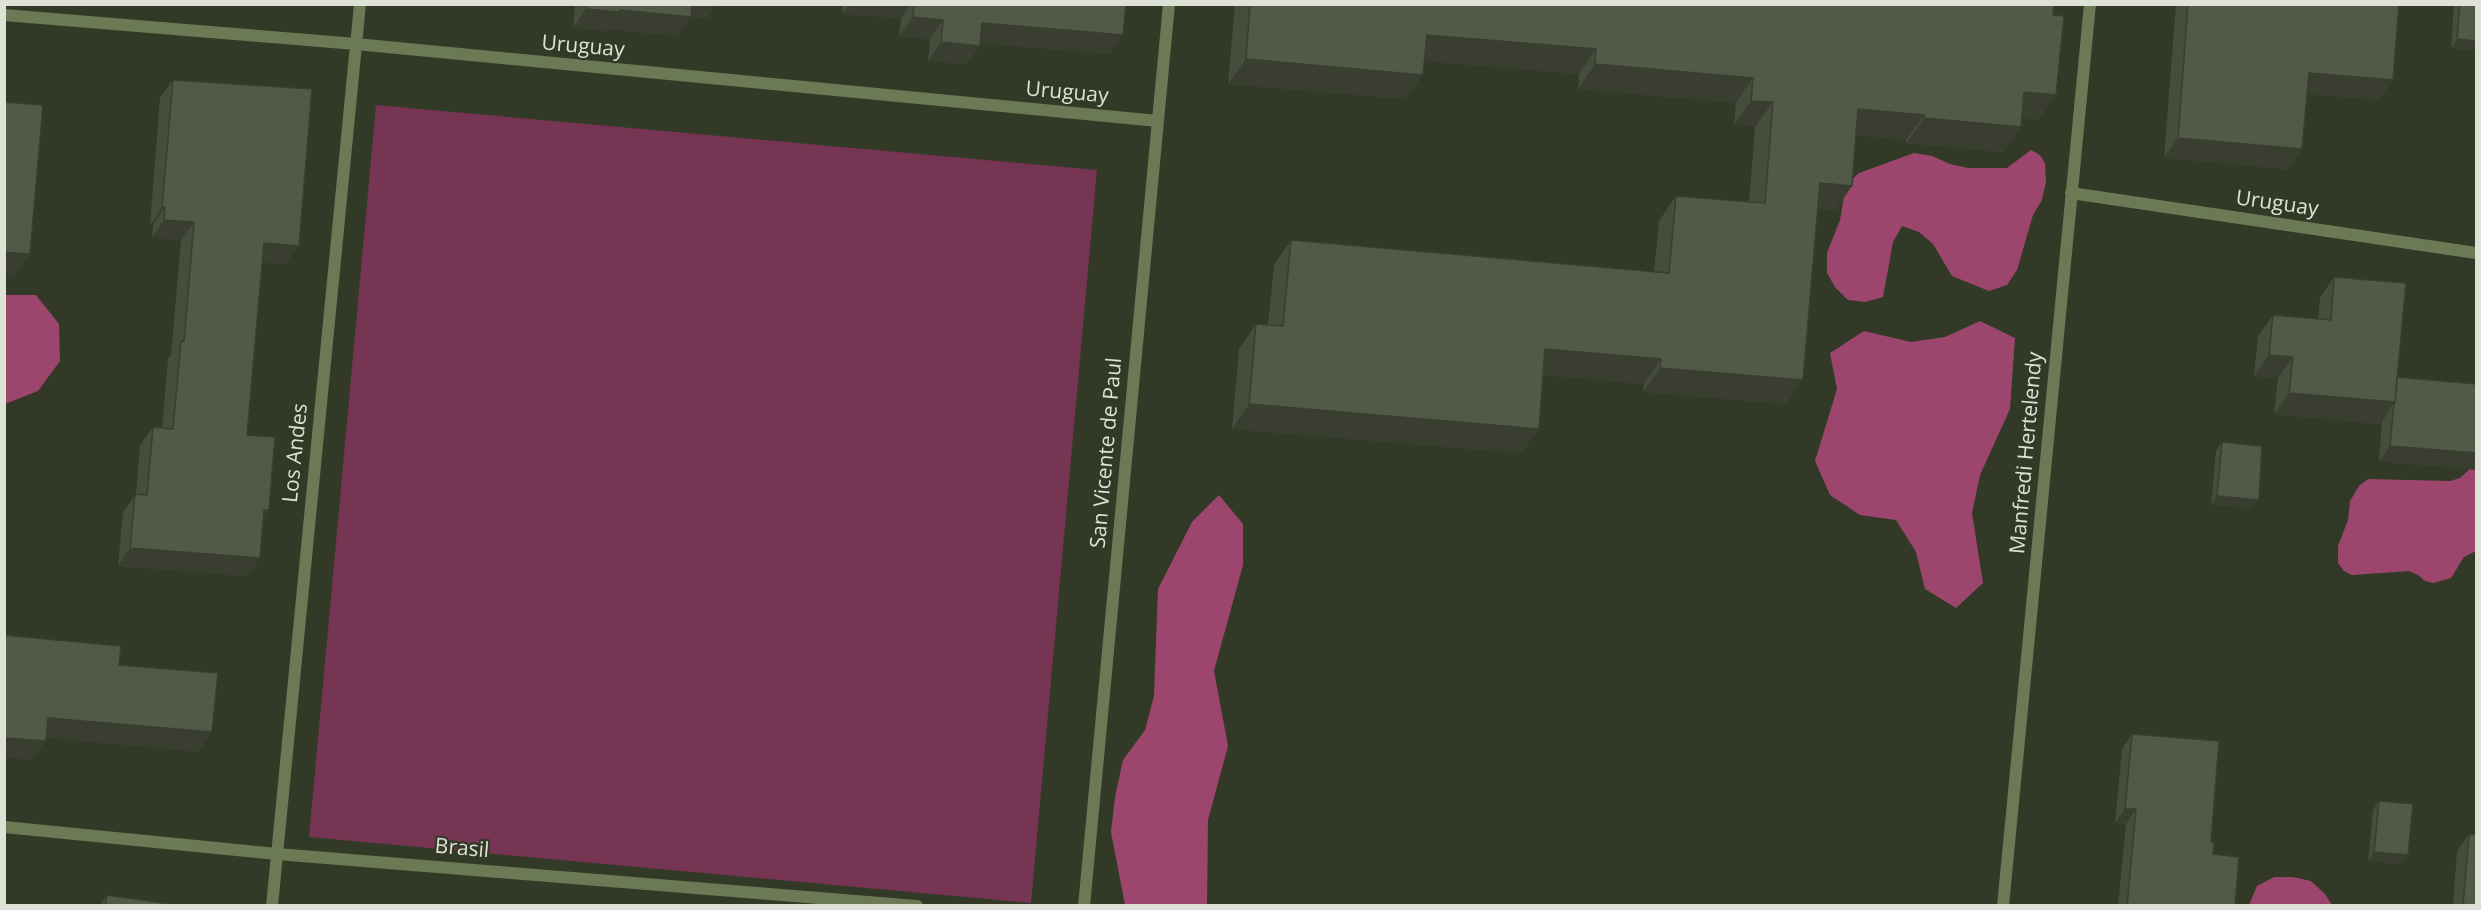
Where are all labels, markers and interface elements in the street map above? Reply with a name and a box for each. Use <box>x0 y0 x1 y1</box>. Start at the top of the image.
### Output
street label: Uruguay <box>540 31 626 63</box>
street label: Uruguay <box>1024 77 1110 109</box>
street label: Uruguay <box>2234 186 2320 222</box>
street label: Manfredi Hertelendy <box>2006 351 2048 555</box>
street label: San Vicente de Paul <box>1086 357 1128 549</box>
street label: Los Andes <box>278 402 314 504</box>
street label: Brasil <box>434 834 490 864</box>

